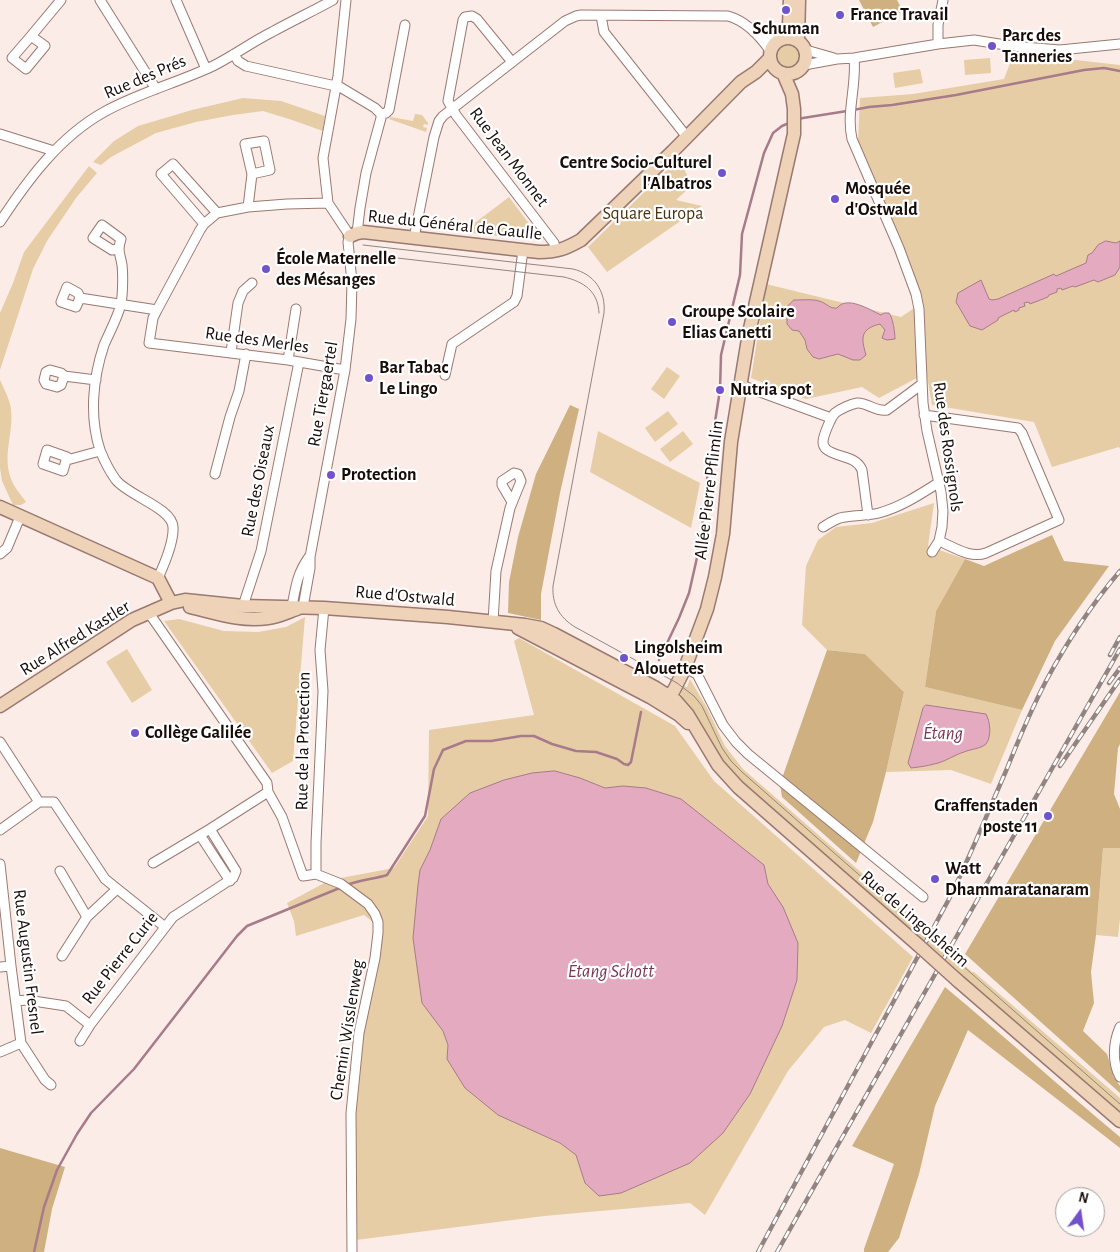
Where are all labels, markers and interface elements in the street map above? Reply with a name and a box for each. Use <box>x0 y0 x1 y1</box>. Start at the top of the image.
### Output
marker: Schuman <box>780 4 792 16</box>
place label: France Travail <box>850 4 949 26</box>
marker: France Travail <box>834 9 846 21</box>
place label: Schuman <box>752 18 820 40</box>
place label: Parc des Tanneries <box>1002 25 1072 68</box>
marker: Parc des Tanneries <box>986 40 998 52</box>
street label: Rue des Prés <box>101 50 189 104</box>
street label: Rue Jean Monnet <box>465 103 553 211</box>
place label: Centre Socio-Culturel l'Albatros <box>560 152 712 194</box>
marker: Centre Socio-Culturel l'Albatros <box>716 167 728 179</box>
place label: Mosquée d'Ostwald <box>845 178 918 220</box>
marker: Mosquée d'Ostwald <box>829 193 841 205</box>
park label: Square Europa <box>602 203 704 225</box>
street label: Rue du Général de Gaulle <box>367 205 543 245</box>
place label: École Maternelle des Mésanges <box>276 248 396 290</box>
marker: École Maternelle des Mésanges <box>260 263 272 275</box>
place label: Groupe Scolaire Elias Canetti <box>682 301 795 344</box>
marker: Groupe Scolaire Elias Canetti <box>666 316 678 328</box>
street label: Rue des Merles <box>204 322 310 358</box>
street label: Rue Tiergaertel <box>303 340 343 448</box>
place label: Bar Tabac Le Lingo <box>379 357 449 399</box>
marker: Bar Tabac Le Lingo <box>363 372 375 384</box>
place label: Nutria spot <box>730 379 811 401</box>
street label: Rue des Rossignols <box>928 381 968 513</box>
marker: Nutria spot <box>714 384 726 396</box>
street label: Allée Pierre Pflimlin <box>690 419 728 561</box>
street label: Rue des Oiseaux <box>237 423 279 539</box>
place label: Protection <box>341 464 416 486</box>
marker: Protection <box>325 469 337 481</box>
street label: Rue d'Ostwald <box>354 581 456 611</box>
street label: Rue Alfred Kastler <box>16 596 134 680</box>
place label: Lingolsheim Alouettes <box>634 637 723 680</box>
marker: Lingolsheim Alouettes <box>618 652 630 664</box>
street label: Rue de la Protection <box>291 671 315 811</box>
place label: Collège Galilée <box>145 722 251 744</box>
water label: Étang <box>923 722 963 744</box>
marker: Collège Galilée <box>129 727 141 739</box>
place label: Graffenstaden poste 11 <box>934 795 1038 838</box>
marker: Graffenstaden poste 11 <box>1042 810 1054 822</box>
place label: Watt Dhammaratanaram <box>945 858 1089 901</box>
street label: Rue de Lingolsheim <box>856 866 974 972</box>
marker: Watt Dhammaratanaram <box>929 873 941 885</box>
street label: Rue Augustin Fresnel <box>8 888 48 1036</box>
street label: Rue Pierre Curie <box>77 907 163 1009</box>
street label: Chemin Wisslenweg <box>325 958 369 1102</box>
water label: Étang Schott <box>568 960 654 982</box>
north arrow <box>1055 1187 1105 1237</box>
text: N <box>1077 1190 1090 1206</box>

